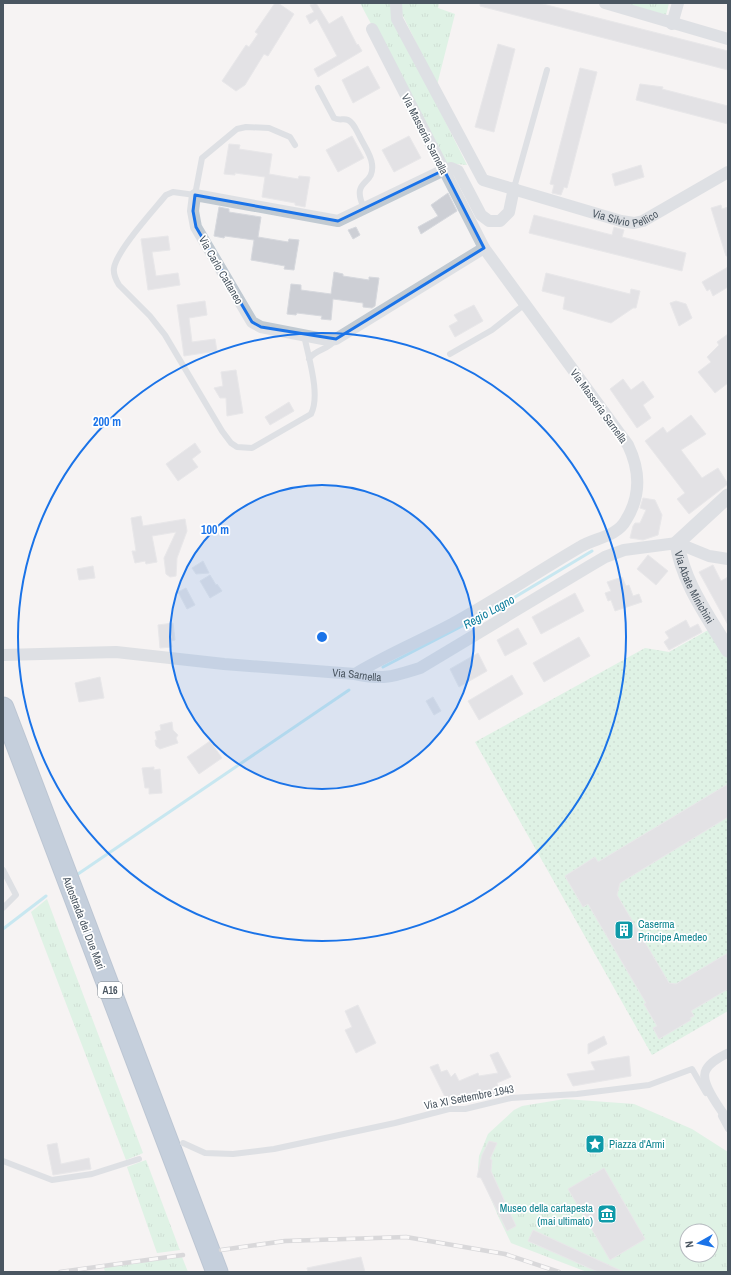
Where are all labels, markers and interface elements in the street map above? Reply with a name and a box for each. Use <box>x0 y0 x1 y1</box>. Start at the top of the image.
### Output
street label: Via Masseria Sarnella <box>399 91 451 177</box>
street label: Via Silvio Pellico <box>591 206 661 230</box>
street label: Via Carlo Cattaneo <box>196 233 246 307</box>
street label: Via Masseria Sarnella <box>567 366 631 446</box>
text: 200 m <box>93 414 121 430</box>
text: 100 m <box>201 522 229 538</box>
street label: Via Abate Minichini <box>672 550 717 626</box>
water label: Regio Lagno <box>460 591 518 633</box>
centre of rings <box>315 630 329 644</box>
street label: Via Sarnella <box>332 665 381 684</box>
street label: Autostrada dei Due Mari <box>59 874 108 971</box>
place label: Caserma Principe Amedeo <box>638 917 707 944</box>
building icon: Caserma Principe Amedeo <box>613 919 635 941</box>
road number: A16 <box>98 982 122 998</box>
street label: Via XI Settembre 1943 <box>423 1081 515 1113</box>
place icon: Piazza d'Armi <box>584 1133 606 1155</box>
place label: Piazza d'Armi <box>609 1137 665 1151</box>
place label: Museo della cartapesta (mai ultimato) <box>500 1201 593 1228</box>
museum icon: Museo della cartapesta (mai ultimato) <box>596 1203 618 1225</box>
north arrow <box>679 1223 719 1263</box>
text: N <box>682 1240 696 1249</box>

